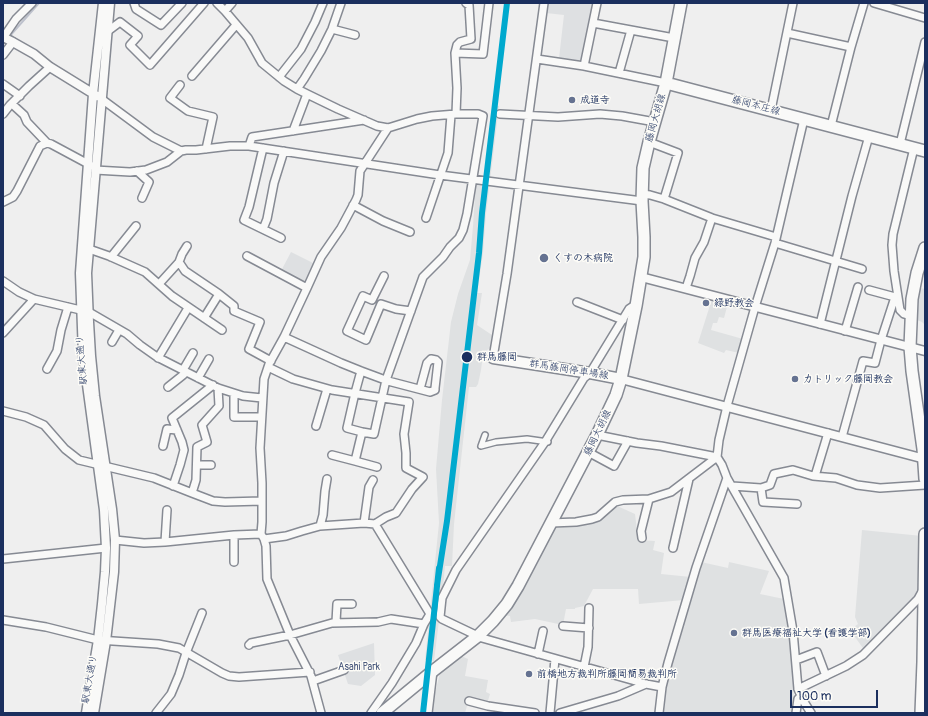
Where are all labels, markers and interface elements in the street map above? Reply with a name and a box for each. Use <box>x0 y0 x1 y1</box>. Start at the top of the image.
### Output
street label: 藤岡大胡線 <box>643 92 669 144</box>
place label: 成道寺 <box>580 94 610 106</box>
street label: 藤岡本庄線 <box>730 94 782 118</box>
marker: 成道寺 <box>567 95 577 105</box>
marker: くすの木病院 <box>538 252 550 264</box>
place label: くすの木病院 <box>553 252 613 264</box>
place label: 緑野教会 <box>714 297 754 309</box>
marker: 緑野教会 <box>701 298 711 308</box>
street label: 駅東大通り <box>74 335 90 385</box>
marker: 群馬藤岡 <box>460 350 474 364</box>
place label: 群馬藤岡 <box>477 351 517 363</box>
street label: 群馬藤岡停車場線 <box>529 358 609 382</box>
place label: カトリック藤岡教会 <box>803 373 893 385</box>
marker: カトリック藤岡教会 <box>790 374 800 384</box>
street label: 藤岡大胡線 <box>582 408 614 458</box>
place label: 群馬医療福祉大学 (看護学部) <box>742 627 871 639</box>
marker: 群馬医療福祉大学 (看護学部) <box>729 628 739 638</box>
street label: 駅東大通り <box>80 653 100 705</box>
park label: Asahi Park <box>338 661 380 673</box>
place label: 前橋地方裁判所藤岡簡易裁判所 <box>537 668 677 680</box>
marker: 前橋地方裁判所藤岡簡易裁判所 <box>524 669 534 679</box>
scale bar <box>792 682 880 708</box>
text: 100 m <box>797 689 831 704</box>

